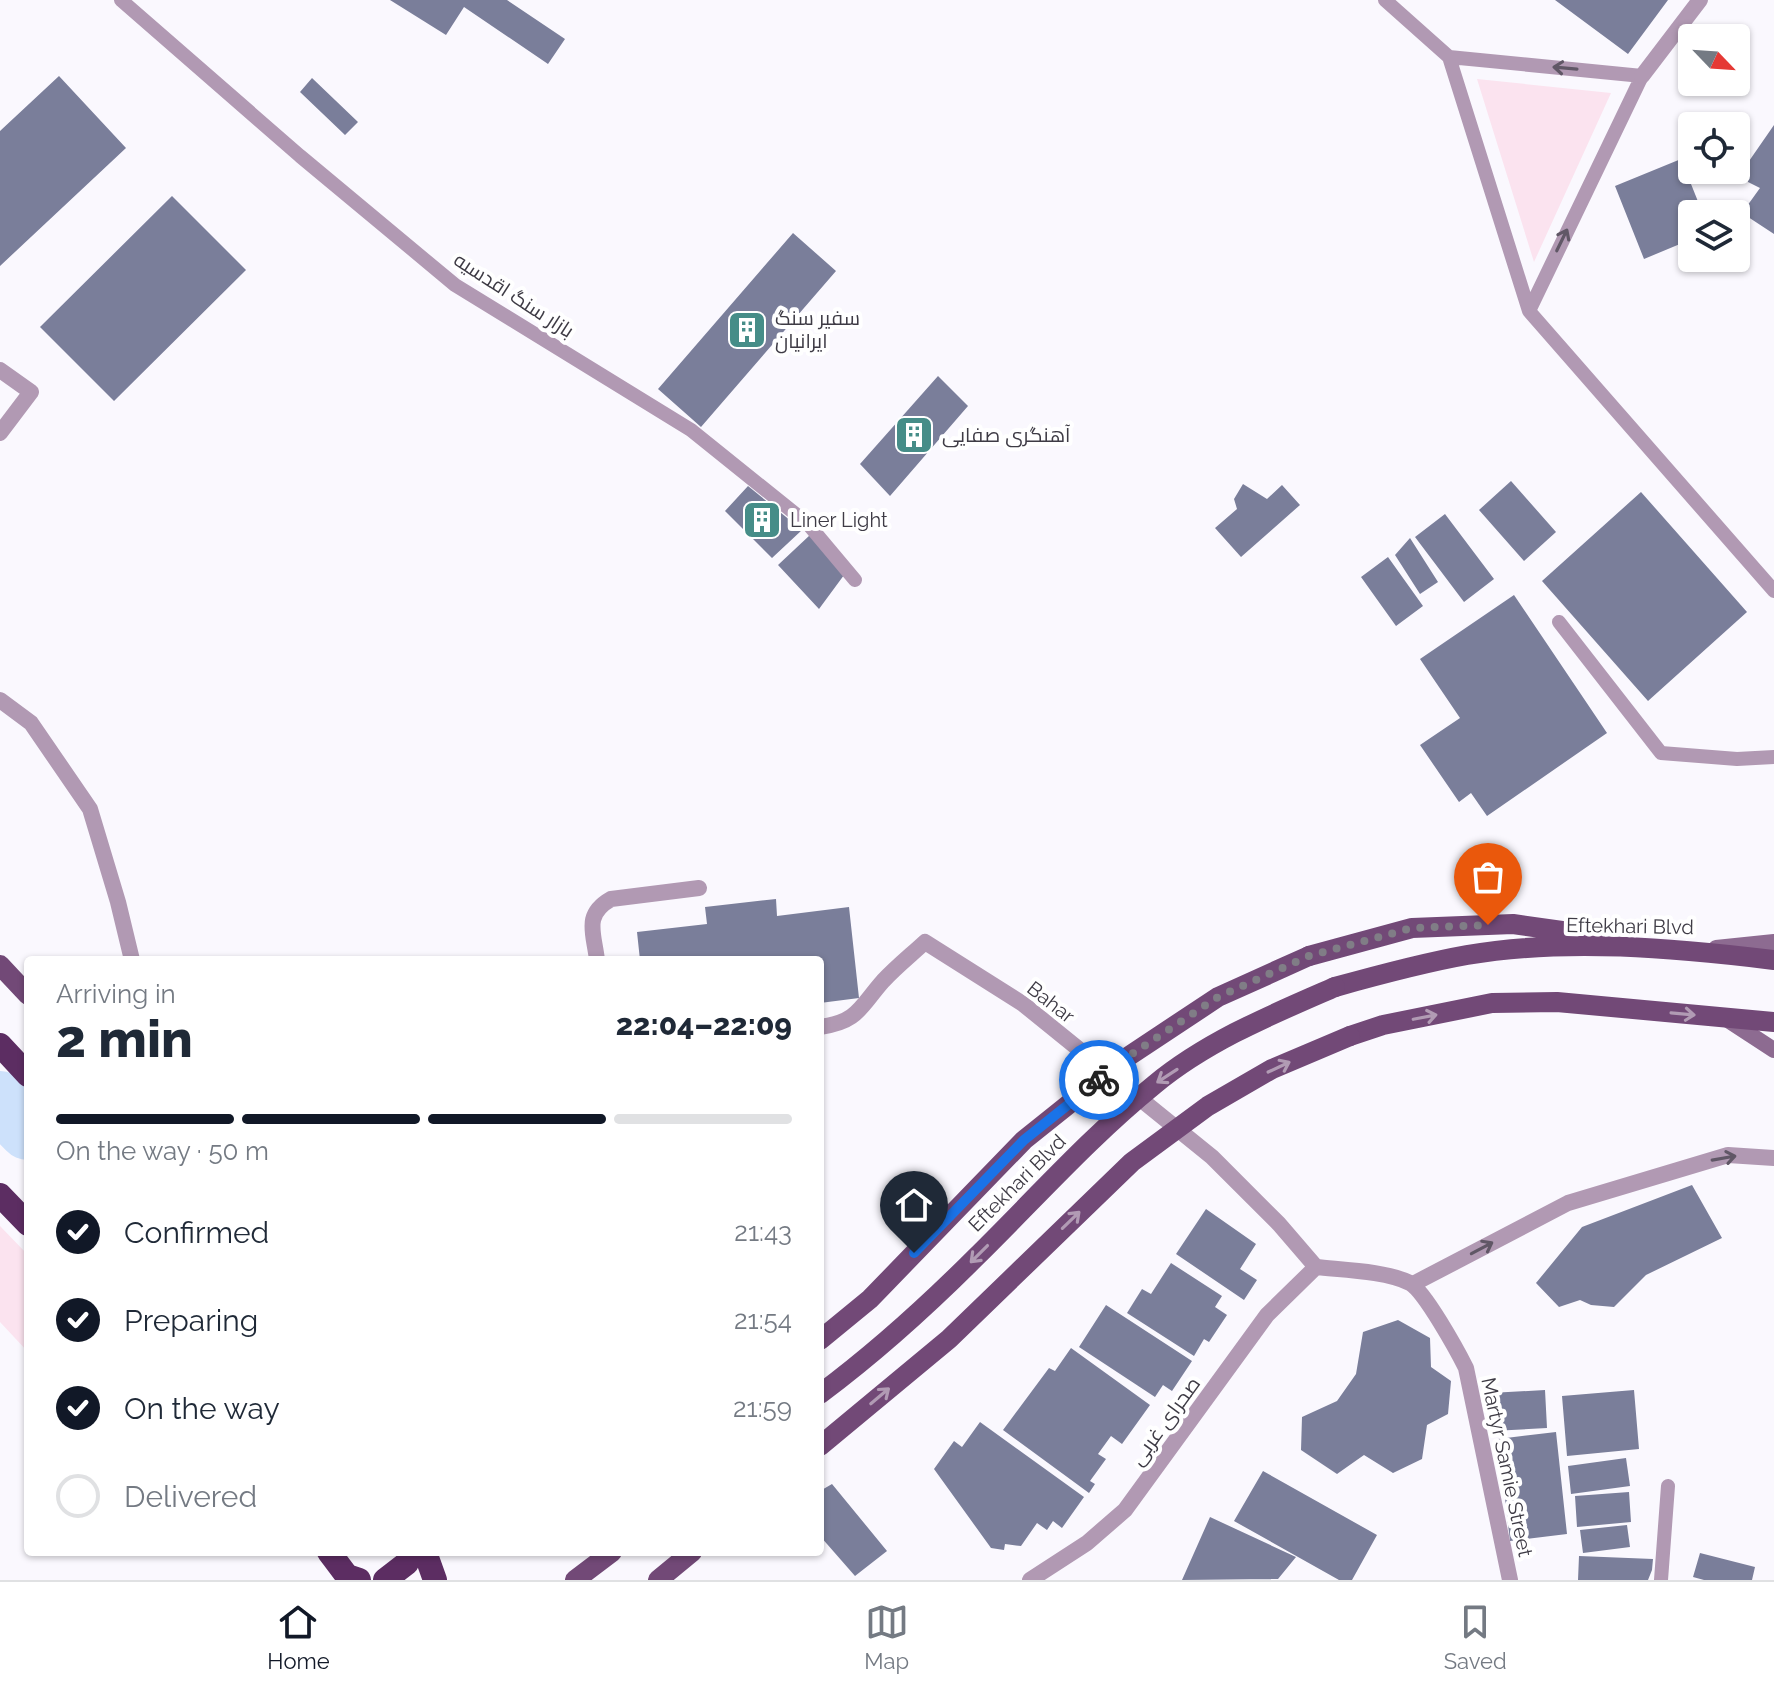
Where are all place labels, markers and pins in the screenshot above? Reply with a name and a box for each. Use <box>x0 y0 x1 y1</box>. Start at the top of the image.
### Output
place label: سفیر سنگ ایرانیان <box>775 306 860 354</box>
building icon: سفیر سنگ ایرانیان <box>726 309 768 351</box>
building icon: آهنگری صفایی <box>893 414 935 456</box>
place label: آهنگری صفایی <box>942 423 1071 448</box>
building icon: Liner Light <box>741 499 783 541</box>
place label: Liner Light <box>790 508 888 532</box>
pin <box>1454 843 1522 925</box>
pin <box>880 1171 948 1253</box>

